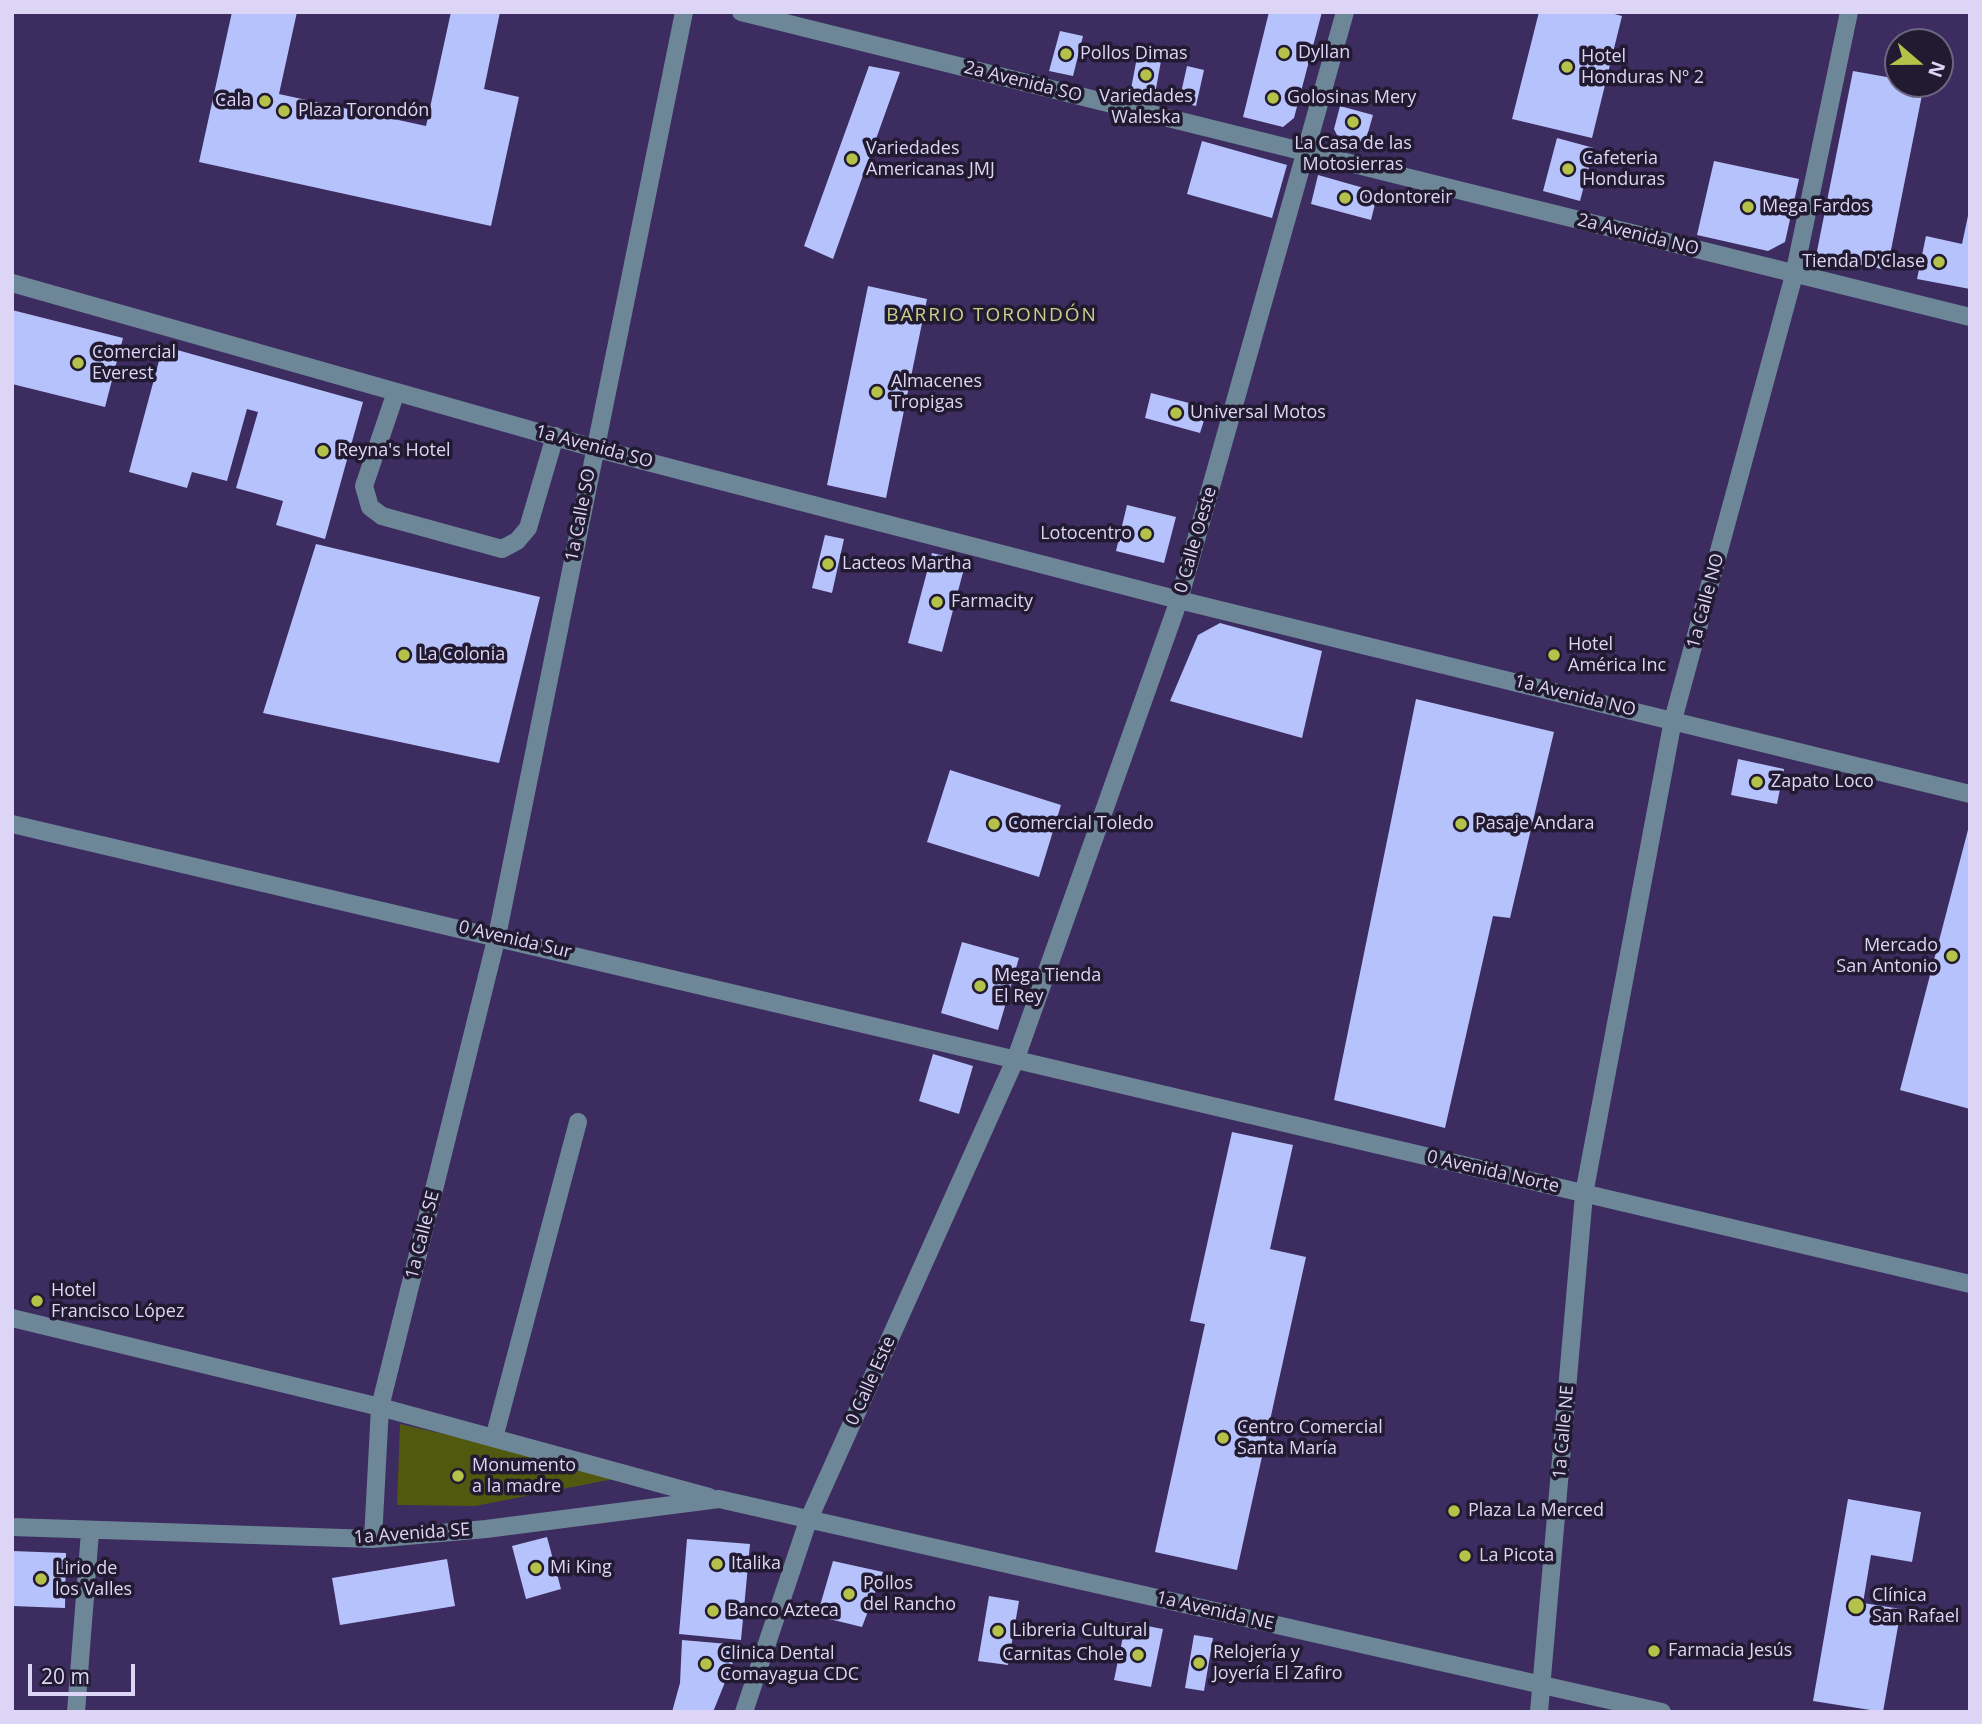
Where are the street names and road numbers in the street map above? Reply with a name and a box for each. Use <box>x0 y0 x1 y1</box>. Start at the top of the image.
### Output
street label: 2a Avenida SO <box>962 57 1084 107</box>
street label: 2a Avenida NO <box>1575 209 1701 261</box>
street label: 1a Avenida SO <box>533 421 655 473</box>
street label: 1a Calle SO <box>561 467 601 563</box>
street label: 0 Calle Oeste <box>1171 484 1221 596</box>
street label: 1a Calle NO <box>1683 551 1729 651</box>
street label: 1a Avenida NO <box>1512 670 1638 722</box>
street label: 0 Avenida Sur <box>457 917 573 963</box>
street label: 0 Avenida Norte <box>1425 1146 1561 1198</box>
street label: 1a Calle SE <box>402 1189 444 1281</box>
street label: 0 Calle Este <box>842 1333 900 1429</box>
street label: 1a Calle NE <box>1549 1384 1579 1480</box>
street label: 1a Avenida SE <box>353 1519 471 1549</box>
street label: 1a Avenida NE <box>1154 1587 1276 1635</box>

